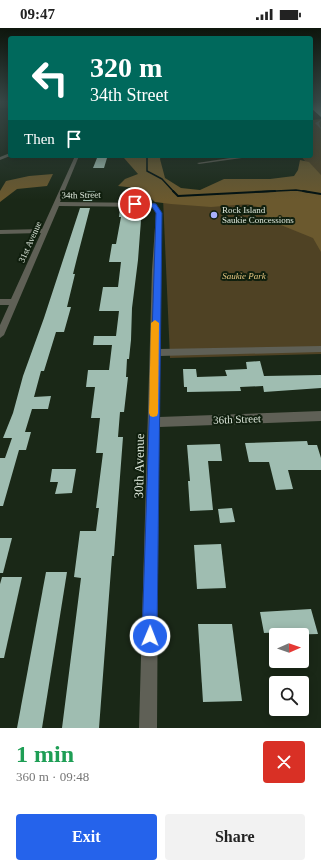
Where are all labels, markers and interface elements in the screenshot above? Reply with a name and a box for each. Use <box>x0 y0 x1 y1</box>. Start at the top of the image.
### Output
text: 09:47 <box>20 6 55 22</box>
icon: left <box>24 52 76 104</box>
text: 320 m <box>90 52 162 83</box>
text: 34th Street <box>90 85 169 105</box>
icon: arrive <box>63 128 85 150</box>
text: Then <box>24 131 55 147</box>
pin <box>118 187 152 221</box>
street label: 34th Street <box>61 190 101 200</box>
icon: arrive <box>124 193 146 215</box>
place label: Rock Island Saukie Concessions <box>222 205 294 225</box>
marker: Rock Island Saukie Concessions <box>209 210 219 220</box>
street label: 31st Avenue <box>16 220 44 264</box>
park label: Saukie Park <box>222 271 267 281</box>
street label: 36th Street <box>213 412 261 426</box>
street label: 30th Avenue <box>131 433 147 499</box>
position arrow <box>129 615 171 657</box>
north arrow <box>269 628 309 668</box>
map controls <box>269 628 309 716</box>
button: search <box>269 676 309 716</box>
text: 1 min <box>16 741 74 767</box>
button: close <box>263 741 305 783</box>
text: 360 m · 09:48 <box>16 769 89 784</box>
button: Exit <box>16 814 157 860</box>
button: Share <box>165 814 305 860</box>

